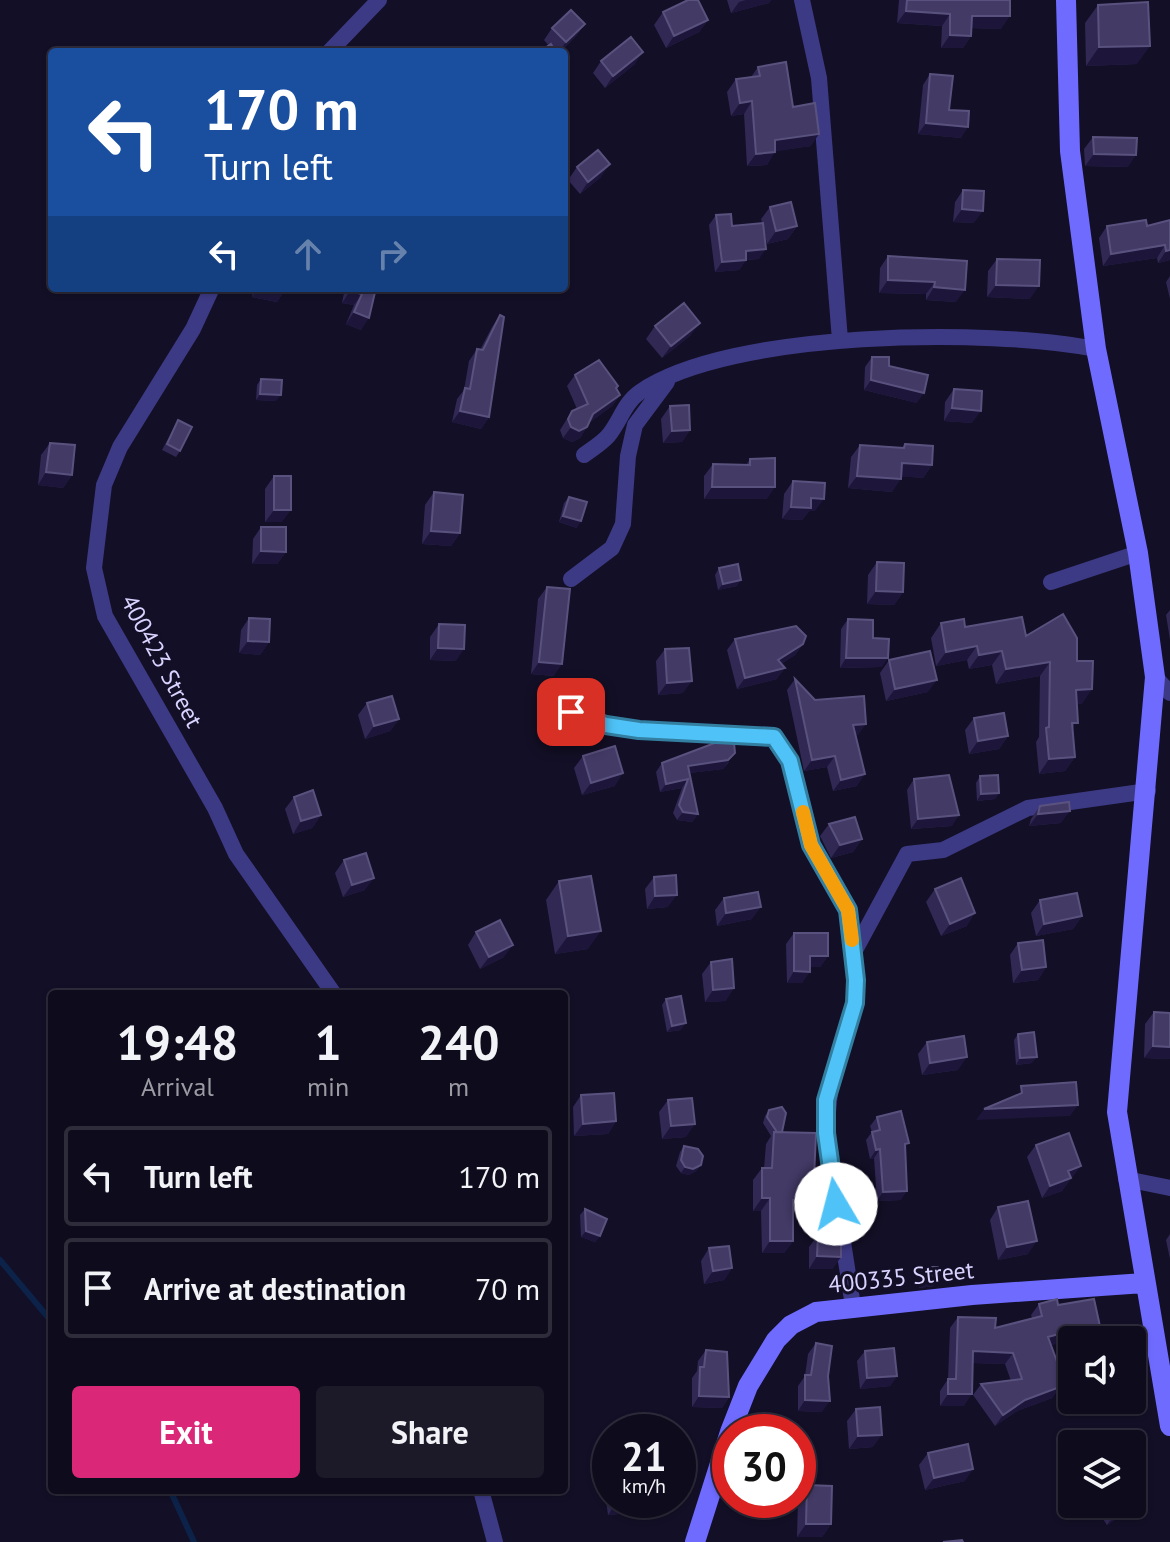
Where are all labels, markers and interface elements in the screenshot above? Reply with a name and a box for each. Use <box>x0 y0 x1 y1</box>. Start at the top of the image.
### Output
text: 170 m <box>204 73 359 145</box>
icon: left <box>72 80 176 184</box>
text: Turn left <box>204 143 333 190</box>
icon: left <box>202 232 246 276</box>
icon: ahead <box>286 232 330 276</box>
icon: right <box>370 232 414 276</box>
street label: 400423 Street <box>114 589 210 733</box>
pin <box>537 678 605 746</box>
icon: arrive <box>549 690 593 734</box>
text: 19:48 <box>117 1011 238 1073</box>
text: 1 <box>314 1011 342 1073</box>
text: 240 <box>418 1011 499 1073</box>
text: Arrival <box>141 1070 214 1103</box>
text: min <box>307 1070 349 1103</box>
text: m <box>448 1070 469 1103</box>
icon: left <box>76 1154 120 1198</box>
text: Turn left <box>144 1157 252 1196</box>
text: 170 m <box>459 1157 540 1196</box>
position arrow <box>794 1162 878 1246</box>
street label: 400335 Street <box>827 1254 975 1300</box>
icon: arrive <box>76 1266 120 1310</box>
text: Arrive at destination <box>144 1269 406 1308</box>
text: 70 m <box>475 1269 540 1308</box>
map controls <box>1058 1326 1146 1518</box>
button: sound <box>1058 1326 1146 1414</box>
button: Exit <box>72 1386 300 1478</box>
button: Share <box>316 1386 544 1478</box>
speed limit sign: 30 <box>712 1414 816 1518</box>
text: 21 <box>621 1430 667 1482</box>
button: layers <box>1058 1430 1146 1518</box>
text: km/h <box>622 1473 666 1499</box>

